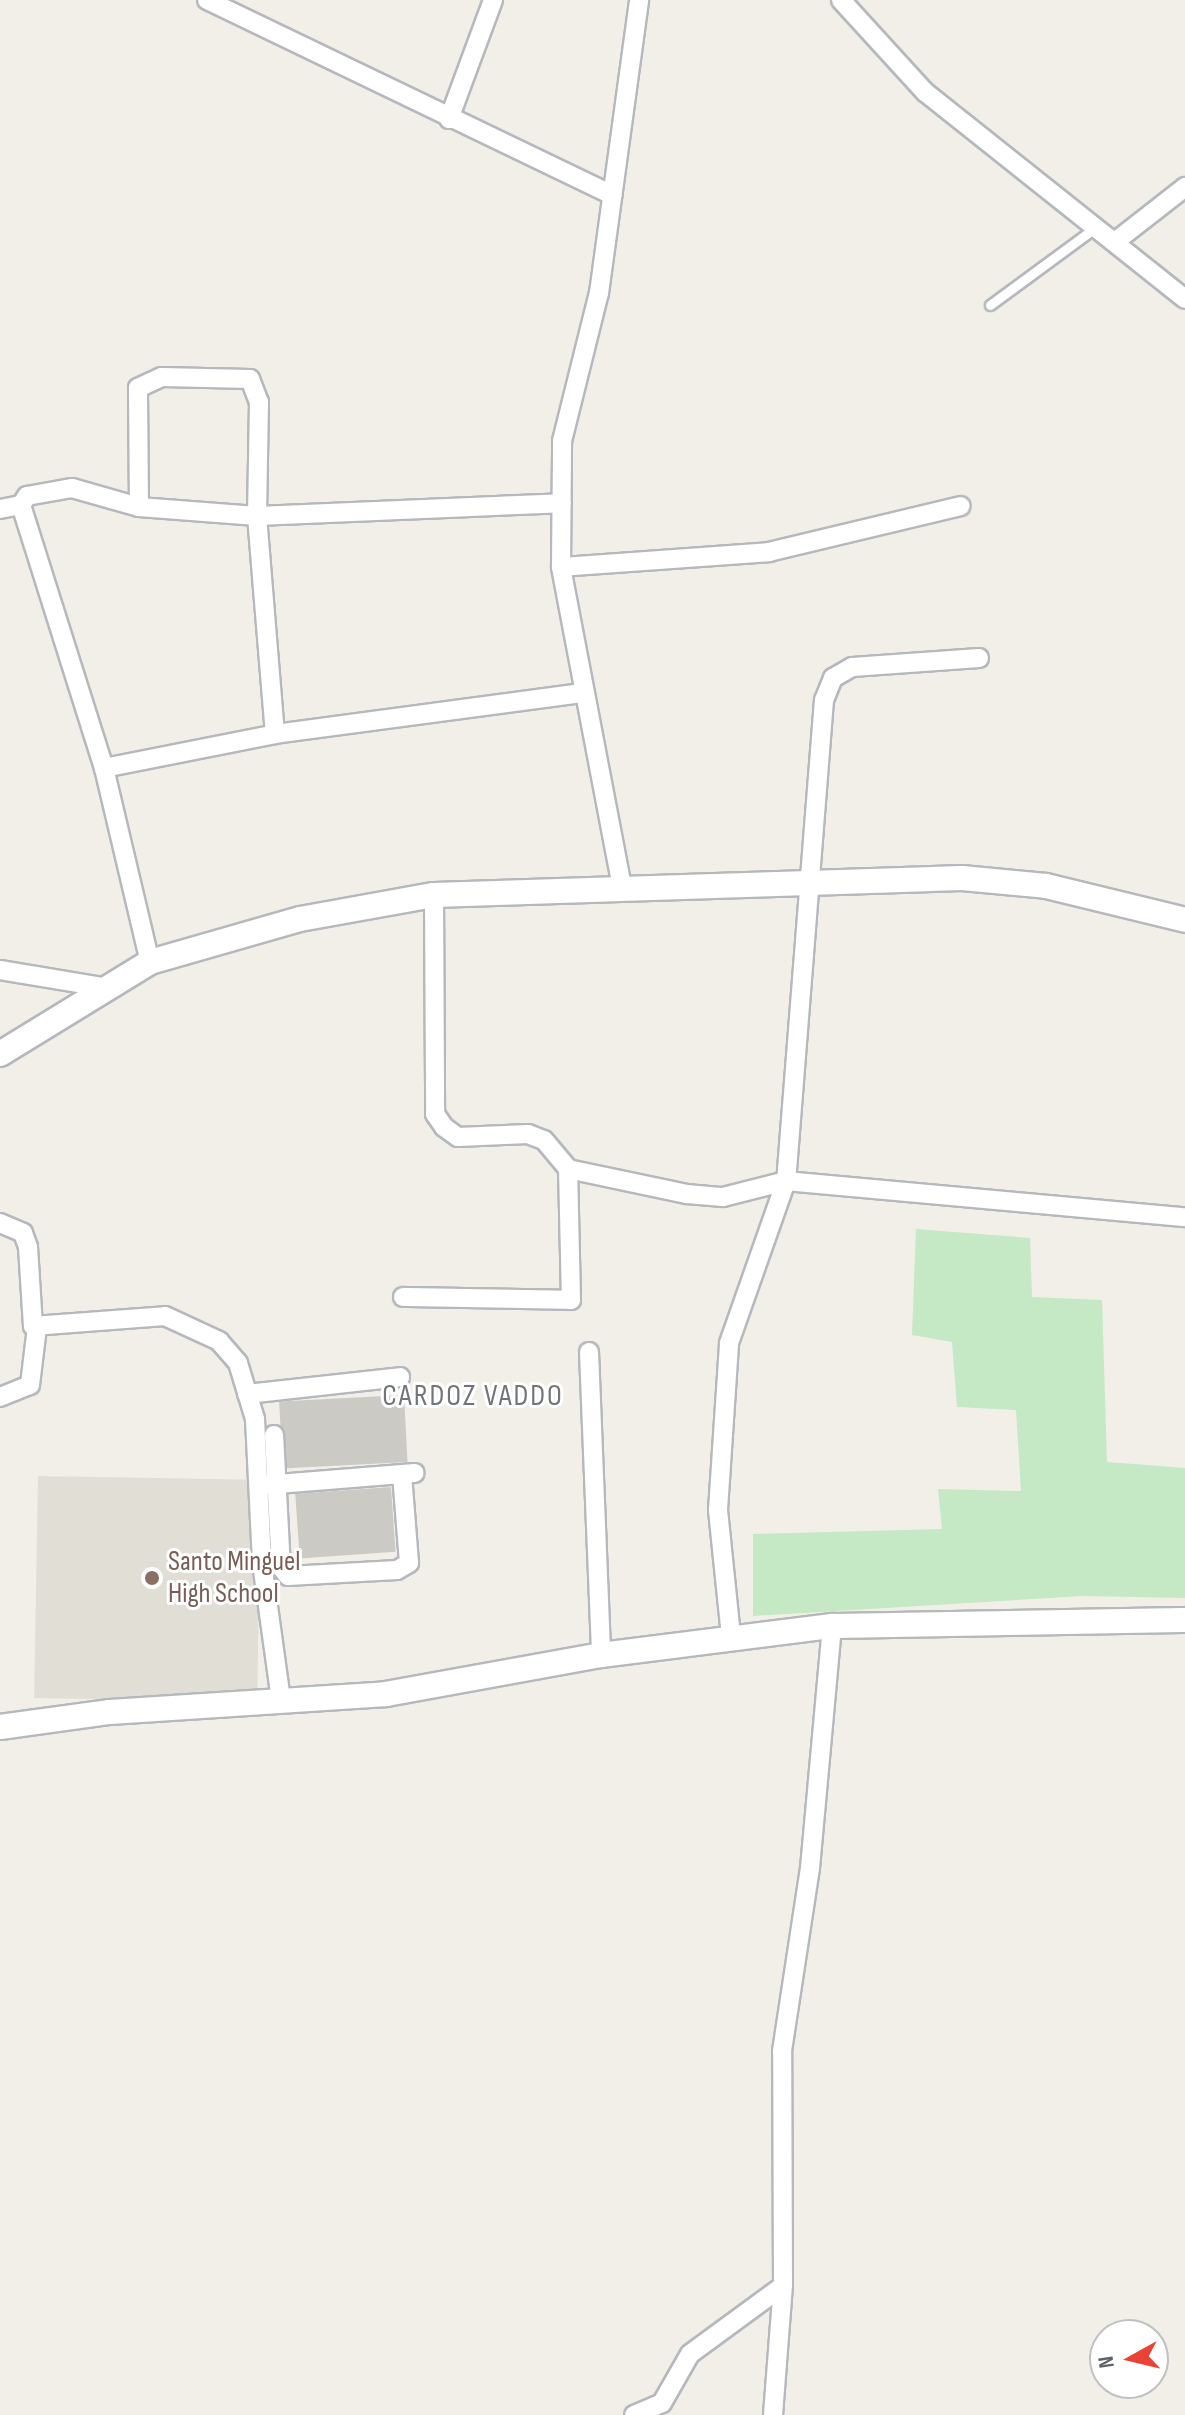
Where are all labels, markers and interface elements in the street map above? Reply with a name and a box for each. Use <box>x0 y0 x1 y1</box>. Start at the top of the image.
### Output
district label: CARDOZ VADDO <box>382 1378 564 1414</box>
place label: Santo Minguel High School <box>168 1545 300 1611</box>
marker: Santo Minguel High School <box>143 1569 161 1587</box>
north arrow <box>1089 2319 1169 2399</box>
text: N <box>1093 2354 1121 2370</box>

